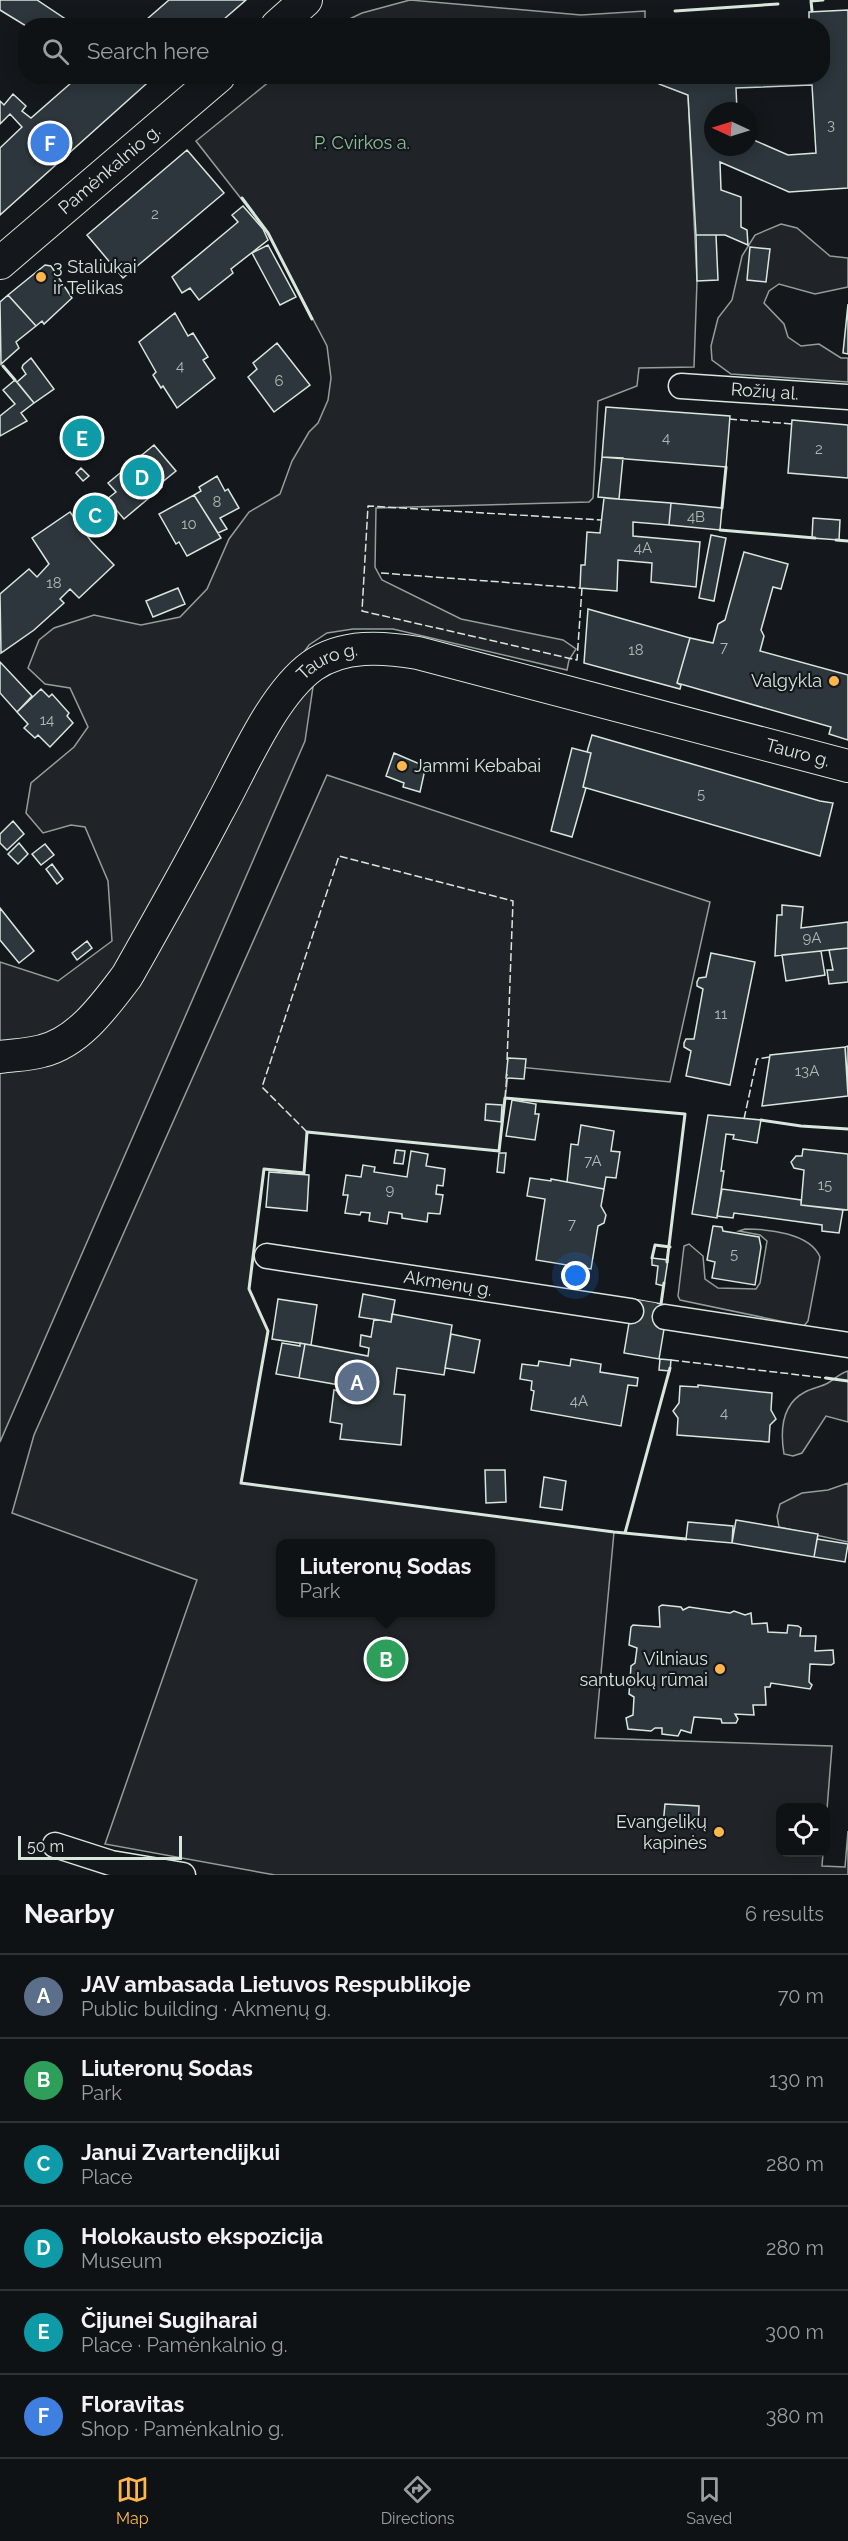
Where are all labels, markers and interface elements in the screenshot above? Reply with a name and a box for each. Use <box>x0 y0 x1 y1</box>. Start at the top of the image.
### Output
search box <box>18 18 830 84</box>
icon: search <box>39 35 72 68</box>
text: Search here <box>87 38 209 64</box>
north arrow <box>704 102 758 156</box>
house number: 3 <box>827 116 835 134</box>
pin: F <box>31 120 70 166</box>
street label: Pamėnkalnio g. <box>54 120 164 218</box>
park label: P. Cvirkos a. <box>314 132 410 153</box>
house number: 2 <box>151 205 159 223</box>
place label: 3 Staliukai ir Telikas <box>53 256 137 298</box>
marker: 3 Staliukai ir Telikas <box>34 270 48 284</box>
house number: 4 <box>176 357 184 375</box>
house number: 6 <box>274 372 284 390</box>
street label: Rožių al. <box>730 378 800 404</box>
pin: E <box>62 416 101 460</box>
house number: 4 <box>662 429 670 447</box>
house number: 2 <box>815 440 823 458</box>
pin: D <box>122 454 162 500</box>
pin: C <box>76 492 115 538</box>
house number: 8 <box>213 493 222 511</box>
house number: 4B <box>687 508 705 526</box>
house number: 10 <box>181 515 197 533</box>
house number: 4A <box>634 539 652 557</box>
house number: 18 <box>46 574 62 592</box>
house number: 7 <box>720 638 728 656</box>
street label: Tauro g. <box>292 639 359 684</box>
house number: 18 <box>628 641 644 659</box>
place label: Valgykla <box>751 670 822 691</box>
marker: Valgykla <box>827 674 841 688</box>
house number: 14 <box>40 711 54 729</box>
street label: Tauro g. <box>764 734 832 771</box>
place label: Jammi Kebabai <box>414 755 541 776</box>
marker: Jammi Kebabai <box>395 759 409 773</box>
house number: 5 <box>697 785 705 803</box>
house number: 9A <box>803 929 821 947</box>
house number: 11 <box>715 1005 728 1023</box>
house number: 13A <box>795 1062 819 1080</box>
house number: 7A <box>584 1152 602 1170</box>
house number: 15 <box>818 1176 832 1194</box>
house number: 9 <box>386 1181 395 1199</box>
house number: 7 <box>568 1215 576 1233</box>
house number: 5 <box>730 1245 738 1263</box>
your location <box>561 1261 590 1290</box>
street label: Akmenų g. <box>402 1266 494 1300</box>
pin: A <box>338 1360 376 1404</box>
house number: 4A <box>570 1392 588 1410</box>
house number: 4 <box>720 1404 728 1422</box>
popup <box>276 1539 495 1617</box>
text: Liuteronų Sodas <box>300 1553 471 1579</box>
text: Park <box>300 1579 340 1603</box>
pin: B <box>366 1636 406 1682</box>
place label: Vilniaus santuokų rūmai <box>580 1648 708 1690</box>
marker: Vilniaus santuokų rūmai <box>713 1662 727 1676</box>
map controls <box>776 1803 830 1857</box>
button: locate <box>776 1803 830 1857</box>
place label: Evangelikų kapinės <box>616 1811 707 1853</box>
marker: Evangelikų kapinės <box>712 1825 726 1839</box>
scale bar <box>18 1833 182 1860</box>
text: 50 m <box>27 1837 64 1856</box>
text: Nearby <box>24 1899 114 1929</box>
text: 6 results <box>745 1902 824 1926</box>
text: JAV ambasada Lietuvos Respublikoje <box>81 1971 471 1997</box>
text: A <box>37 1984 50 2008</box>
text: 70 m <box>778 1984 824 2008</box>
text: Public building · Akmenų g. <box>81 1997 331 2021</box>
text: Liuteronų Sodas <box>81 2055 253 2081</box>
text: B <box>37 2068 50 2092</box>
text: 130 m <box>769 2068 824 2092</box>
text: Park <box>81 2081 122 2105</box>
text: Janui Zvartendijkui <box>81 2139 280 2165</box>
text: C <box>37 2152 50 2176</box>
text: 280 m <box>766 2152 824 2176</box>
text: Place <box>81 2165 132 2189</box>
text: Holokausto ekspozicija <box>81 2223 323 2249</box>
text: D <box>36 2236 51 2260</box>
text: 280 m <box>766 2236 824 2260</box>
text: Museum <box>81 2249 162 2273</box>
text: Čijunei Sugiharai <box>81 2307 258 2333</box>
text: E <box>37 2320 50 2344</box>
text: 300 m <box>765 2320 824 2344</box>
text: Place · Pamėnkalnio g. <box>81 2333 287 2357</box>
text: Floravitas <box>81 2391 184 2417</box>
text: F <box>38 2404 49 2428</box>
text: 380 m <box>766 2404 824 2428</box>
text: Shop · Pamėnkalnio g. <box>81 2417 284 2441</box>
tab: Map <box>116 2473 149 2528</box>
tab: Directions <box>381 2473 455 2528</box>
tab: Saved <box>686 2473 732 2528</box>

